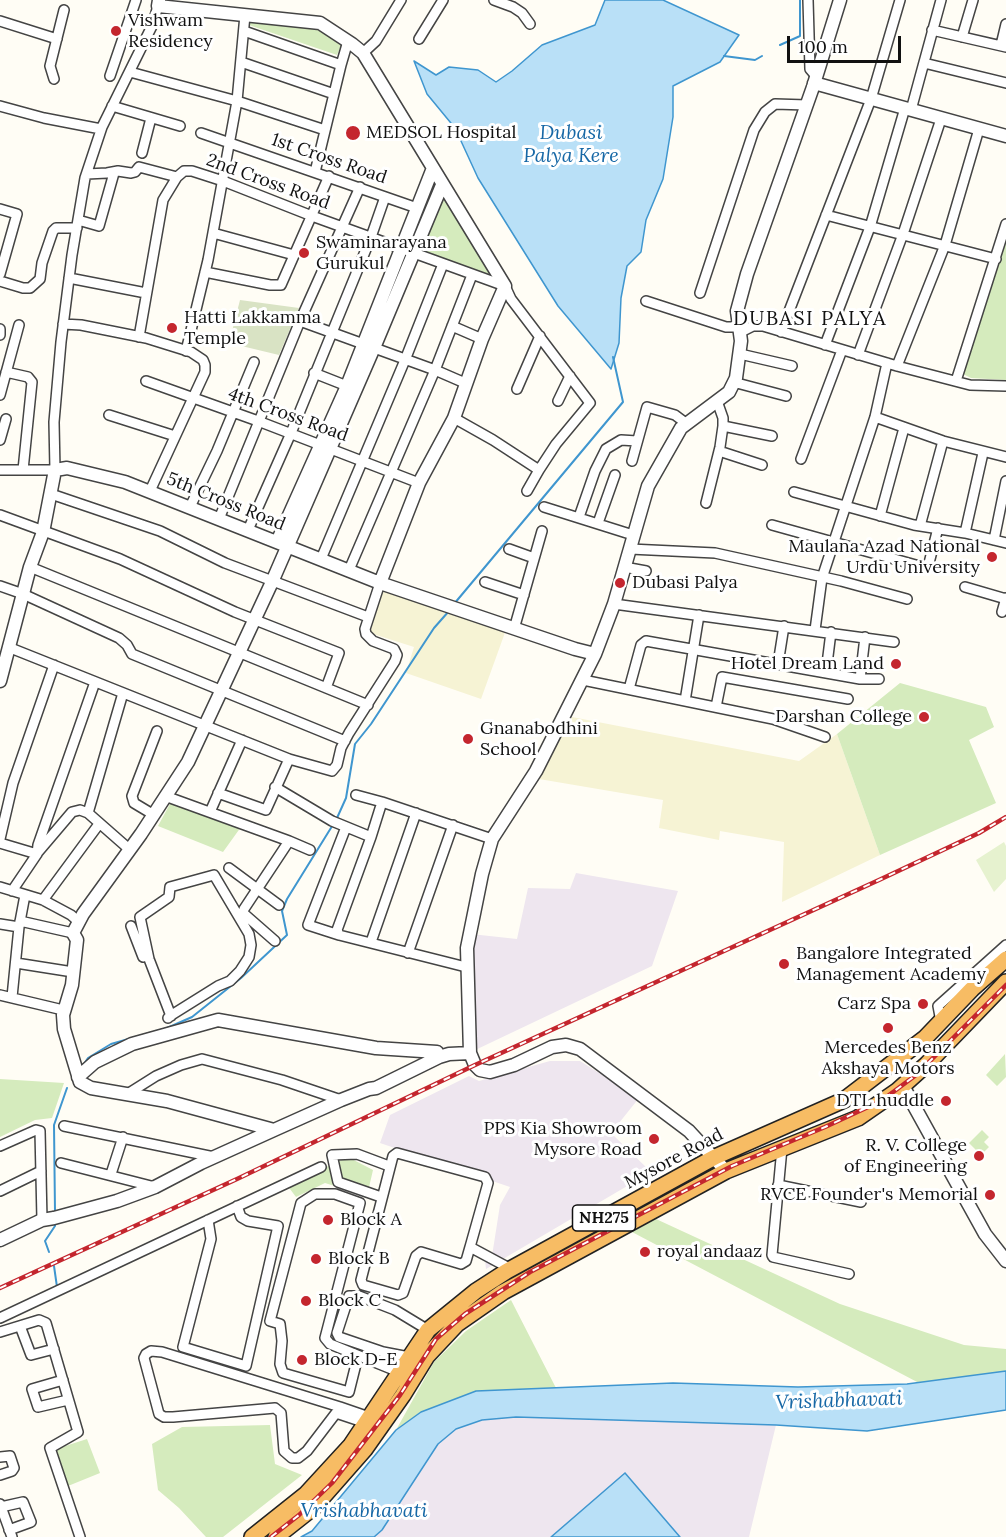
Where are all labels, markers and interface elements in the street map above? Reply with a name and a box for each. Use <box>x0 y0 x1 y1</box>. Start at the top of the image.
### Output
place label: Vishwam Residency <box>128 10 213 52</box>
marker: Vishwam Residency <box>109 24 123 38</box>
scale bar <box>790 24 904 62</box>
text: 100 m <box>798 35 848 58</box>
water label: Dubasi Palya Kere <box>523 121 619 168</box>
place label: MEDSOL Hospital <box>366 122 516 144</box>
marker: MEDSOL Hospital <box>344 124 362 142</box>
street label: 1st Cross Road <box>269 129 389 189</box>
street label: 2nd Cross Road <box>203 150 333 214</box>
place label: Swaminarayana Gurukul <box>316 232 447 274</box>
marker: Swaminarayana Gurukul <box>297 246 311 260</box>
place label: Hatti Lakkamma Temple <box>184 307 321 350</box>
district label: DUBASI PALYA <box>733 307 887 331</box>
marker: Hatti Lakkamma Temple <box>165 321 179 335</box>
street label: 4th Cross Road <box>225 383 351 447</box>
street label: 5th Cross Road <box>163 468 289 536</box>
place label: Maulana Azad National Urdu University <box>788 536 980 578</box>
marker: Maulana Azad National Urdu University <box>985 550 999 564</box>
place label: Dubasi Palya <box>632 572 738 594</box>
marker: Dubasi Palya <box>613 576 627 590</box>
place label: Hotel Dream Land <box>731 653 884 675</box>
marker: Hotel Dream Land <box>889 657 903 671</box>
place label: Darshan College <box>775 706 912 728</box>
marker: Darshan College <box>917 710 931 724</box>
place label: Gnanabodhini School <box>480 718 598 760</box>
marker: Gnanabodhini School <box>461 732 475 746</box>
place label: Bangalore Integrated Management Academy <box>796 943 986 986</box>
marker: Bangalore Integrated Management Academy <box>777 957 791 971</box>
place label: Carz Spa <box>837 993 911 1015</box>
marker: Carz Spa <box>916 997 930 1011</box>
marker: Mercedes Benz Akshaya Motors <box>881 1021 895 1035</box>
place label: Mercedes Benz Akshaya Motors <box>821 1037 955 1080</box>
place label: DTL huddle <box>836 1090 934 1112</box>
marker: DTL huddle <box>939 1094 953 1108</box>
place label: PPS Kia Showroom Mysore Road <box>483 1118 642 1160</box>
street label: Mysore Road <box>621 1124 727 1194</box>
marker: PPS Kia Showroom Mysore Road <box>647 1132 661 1146</box>
place label: R. V. College of Engineering <box>844 1135 967 1178</box>
marker: R. V. College of Engineering <box>972 1149 986 1163</box>
place label: RVCE Founder's Memorial <box>760 1184 978 1206</box>
marker: RVCE Founder's Memorial <box>983 1188 997 1202</box>
road number: NH275 <box>572 1205 636 1231</box>
place label: Block A <box>340 1209 402 1231</box>
marker: Block A <box>321 1213 335 1227</box>
place label: royal andaaz <box>657 1241 762 1263</box>
marker: royal andaaz <box>638 1245 652 1259</box>
place label: Block B <box>328 1248 390 1270</box>
marker: Block B <box>309 1252 323 1266</box>
place label: Block C <box>318 1290 381 1312</box>
marker: Block C <box>299 1294 313 1308</box>
place label: Block D-E <box>314 1349 398 1371</box>
marker: Block D-E <box>295 1353 309 1367</box>
water label: Vrishabhavati <box>775 1387 903 1415</box>
water label: Vrishabhavati <box>301 1499 427 1523</box>

